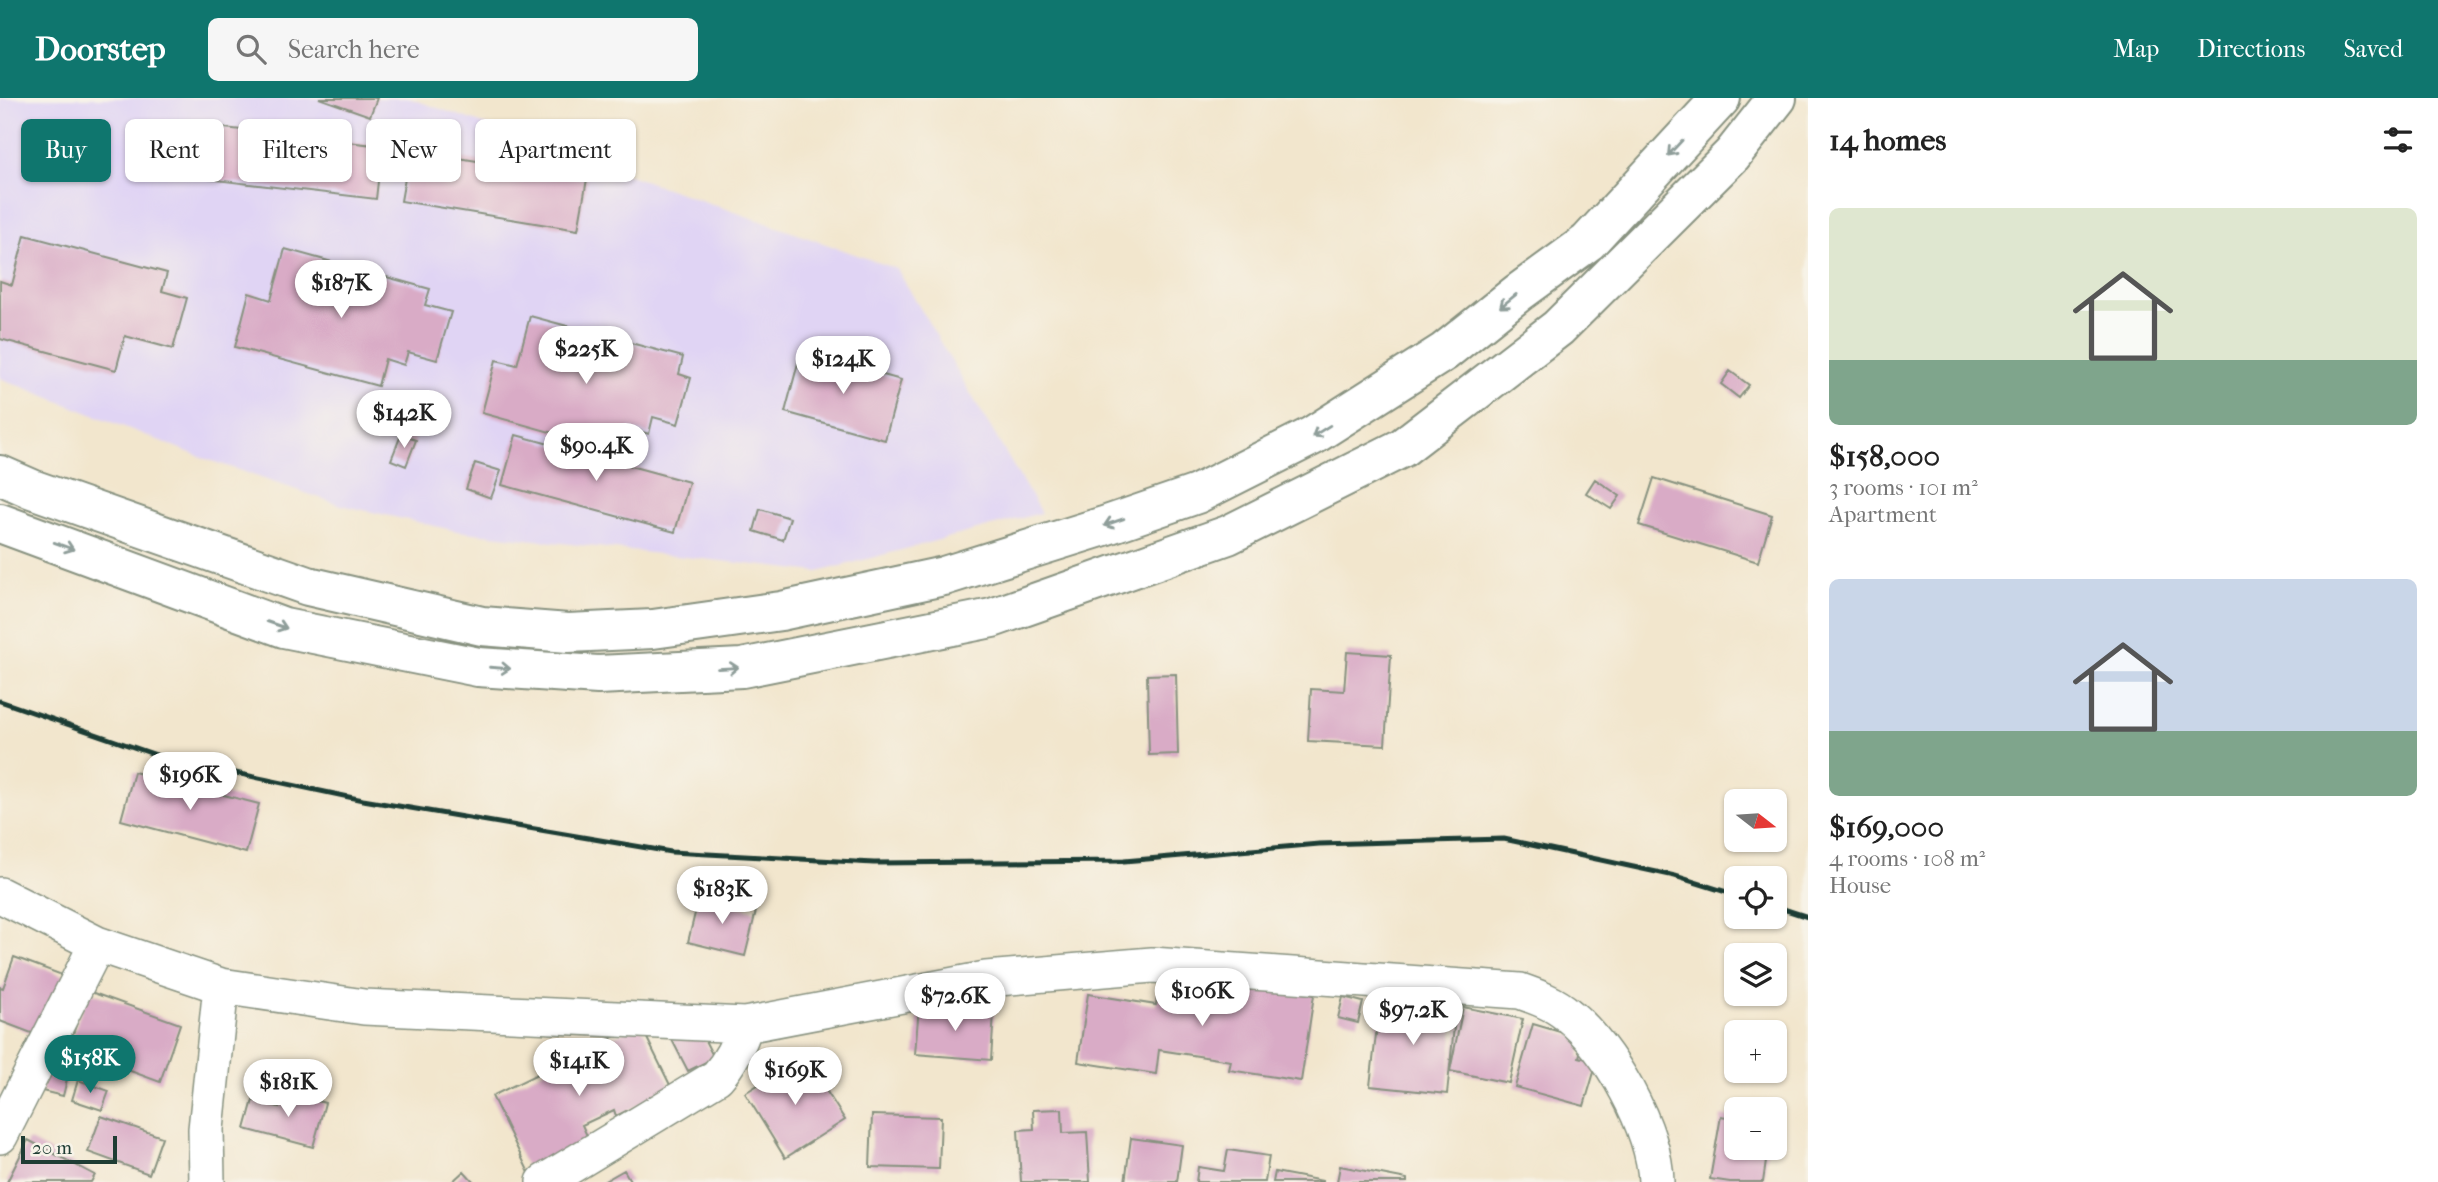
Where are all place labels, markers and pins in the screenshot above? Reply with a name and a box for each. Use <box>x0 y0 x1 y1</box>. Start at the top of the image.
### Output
pin: $187K <box>292 260 390 320</box>
pin: $225K <box>537 327 635 386</box>
pin: $124K <box>794 336 892 396</box>
pin: $142K <box>355 390 453 450</box>
pin: $90.4K <box>539 424 653 483</box>
pin: $196K <box>141 752 239 812</box>
pin: $183K <box>673 866 771 926</box>
pin: $106K <box>1153 968 1251 1028</box>
pin: $72.6K <box>898 974 1012 1033</box>
pin: $97.2K <box>1356 988 1470 1047</box>
pin: $158K <box>41 1035 139 1095</box>
pin: $141K <box>530 1038 628 1098</box>
pin: $169K <box>746 1048 844 1107</box>
pin: $181K <box>239 1060 337 1119</box>

